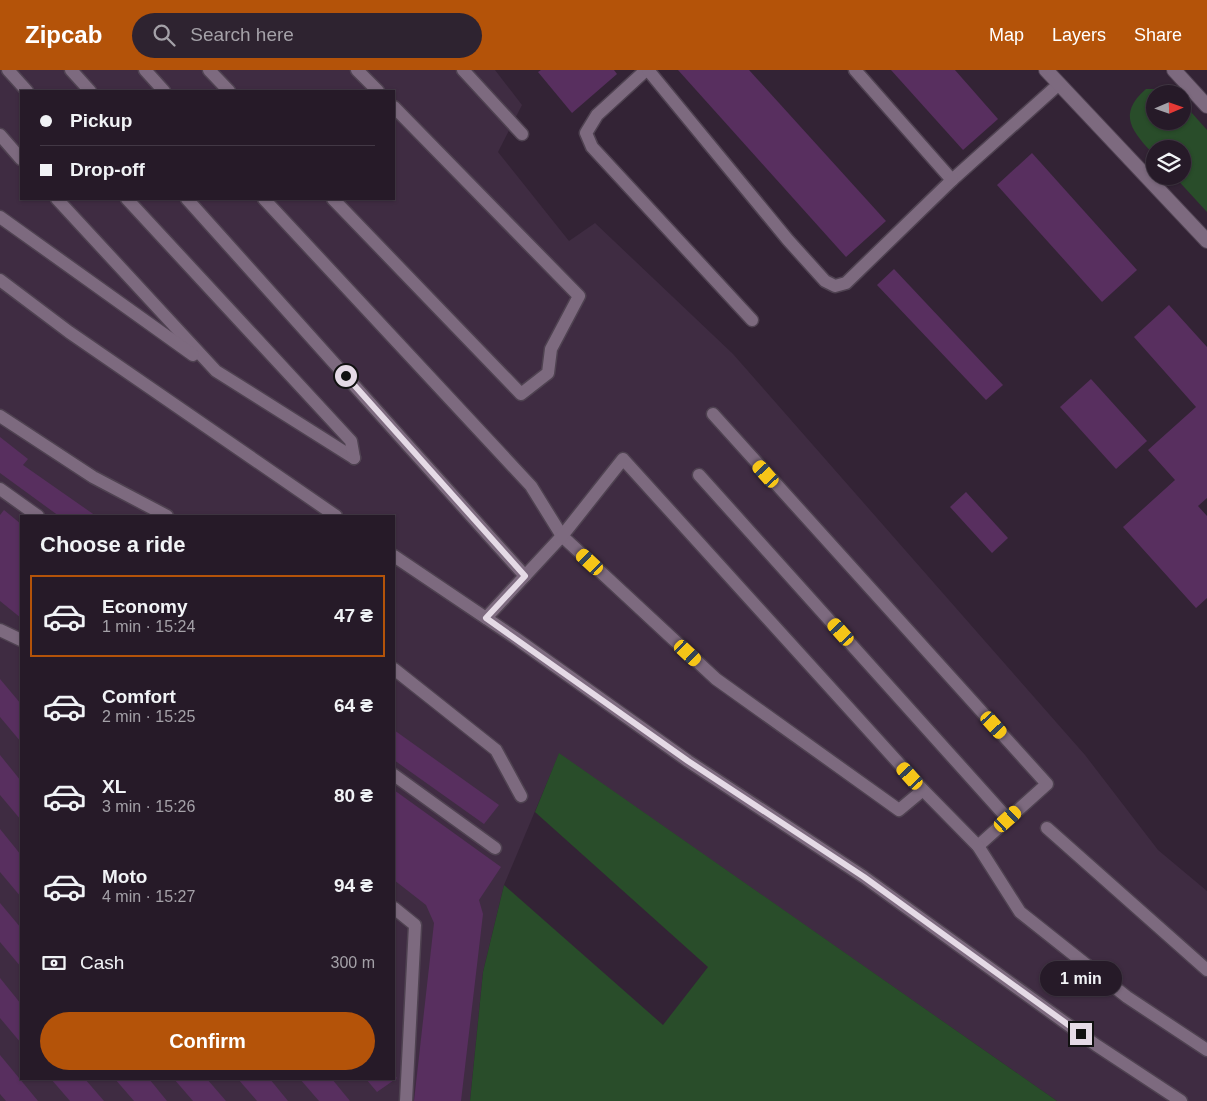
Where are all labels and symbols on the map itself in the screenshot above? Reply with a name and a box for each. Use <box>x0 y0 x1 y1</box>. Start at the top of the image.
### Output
north arrow <box>1146 85 1191 130</box>
route start <box>335 365 357 387</box>
car <box>750 458 781 490</box>
car <box>573 546 606 578</box>
car <box>825 616 856 648</box>
car <box>671 637 704 669</box>
car <box>978 709 1009 741</box>
car <box>894 760 925 792</box>
car <box>991 803 1024 835</box>
callout: 1 min <box>1040 962 1122 996</box>
route end <box>1070 1023 1092 1045</box>

